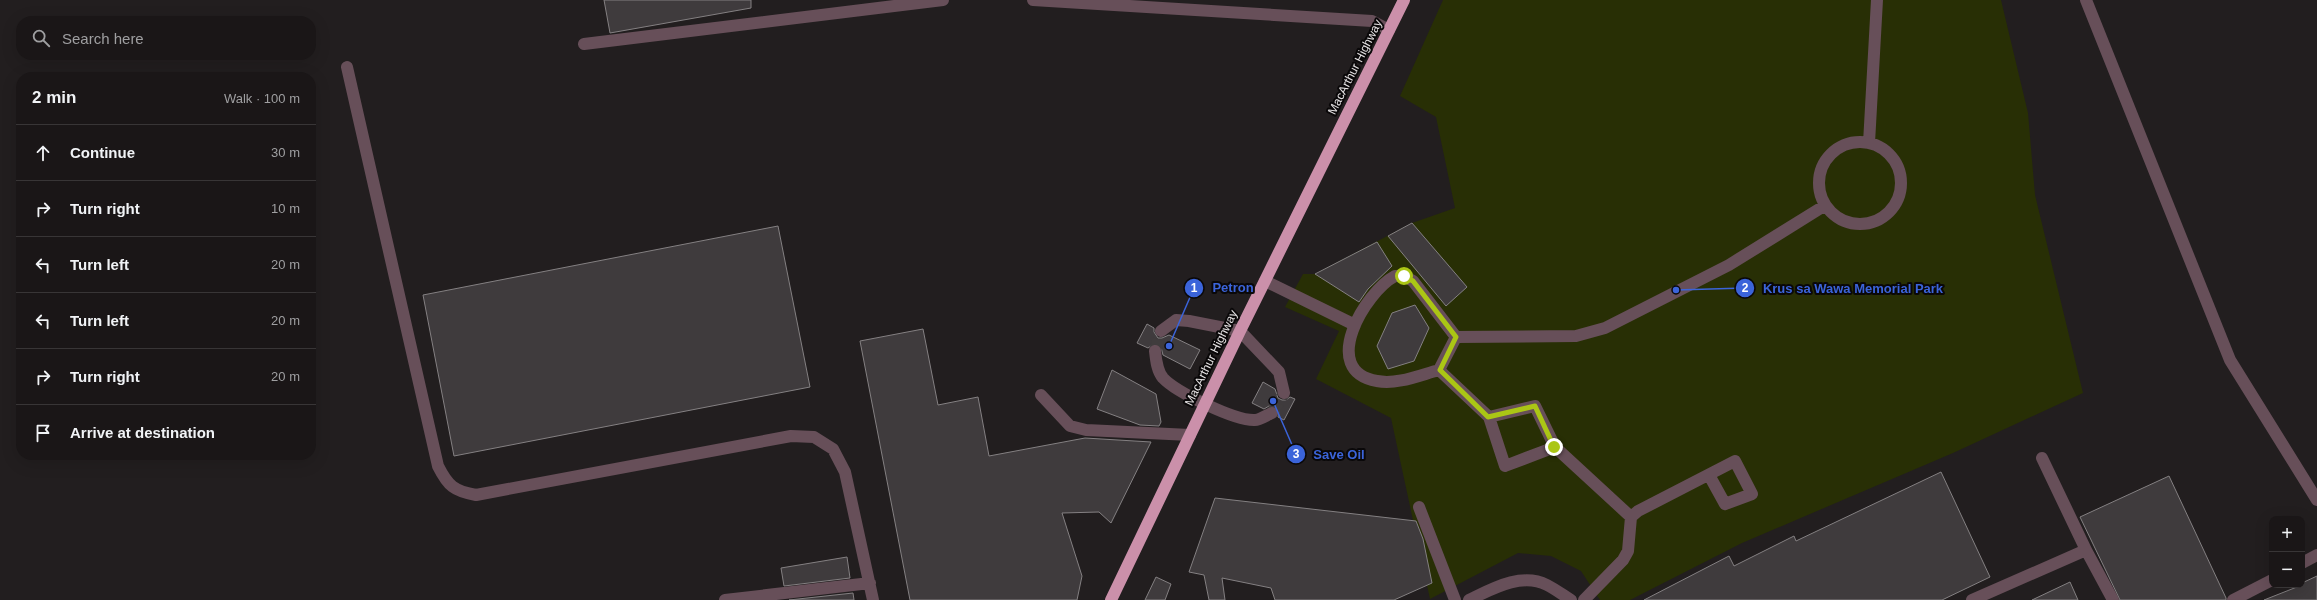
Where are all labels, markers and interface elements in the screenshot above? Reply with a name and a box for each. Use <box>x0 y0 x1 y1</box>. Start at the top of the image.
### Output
search box <box>16 16 316 60</box>
street label: MacArthur Highway <box>1325 17 1385 117</box>
icon: search <box>30 27 52 49</box>
text: Search here <box>62 30 144 47</box>
text: 2 min <box>32 88 76 107</box>
text: Walk · 100 m <box>224 91 300 106</box>
icon: ahead <box>32 142 54 164</box>
text: Continue <box>70 144 135 161</box>
text: 30 m <box>271 145 300 160</box>
icon: right <box>32 198 54 220</box>
text: Turn right <box>70 200 140 217</box>
text: 10 m <box>271 201 300 216</box>
icon: left <box>32 254 54 276</box>
text: Turn left <box>70 256 129 273</box>
text: 20 m <box>271 257 300 272</box>
route start <box>1395 267 1413 285</box>
callout: Petron <box>1184 275 1262 300</box>
callout: Krus sa Wawa Memorial Park <box>1735 275 1951 300</box>
text: Petron <box>1212 280 1254 295</box>
text: 1 <box>1191 281 1198 295</box>
text: 2 <box>1742 281 1749 295</box>
text: Krus sa Wawa Memorial Park <box>1763 281 1944 296</box>
street label: MacArthur Highway <box>1182 308 1240 408</box>
icon: left <box>32 310 54 332</box>
text: Turn left <box>70 312 129 329</box>
text: 20 m <box>271 313 300 328</box>
icon: right <box>32 366 54 388</box>
text: Turn right <box>70 368 140 385</box>
text: 20 m <box>271 369 300 384</box>
icon: arrive <box>32 422 54 444</box>
text: Arrive at destination <box>70 424 215 441</box>
route end <box>1545 438 1563 456</box>
callout: Save Oil <box>1286 442 1373 467</box>
text: 3 <box>1293 447 1300 461</box>
text: Save Oil <box>1313 447 1365 462</box>
map controls <box>2269 516 2305 588</box>
button: + <box>2269 516 2305 552</box>
button: − <box>2269 552 2305 588</box>

